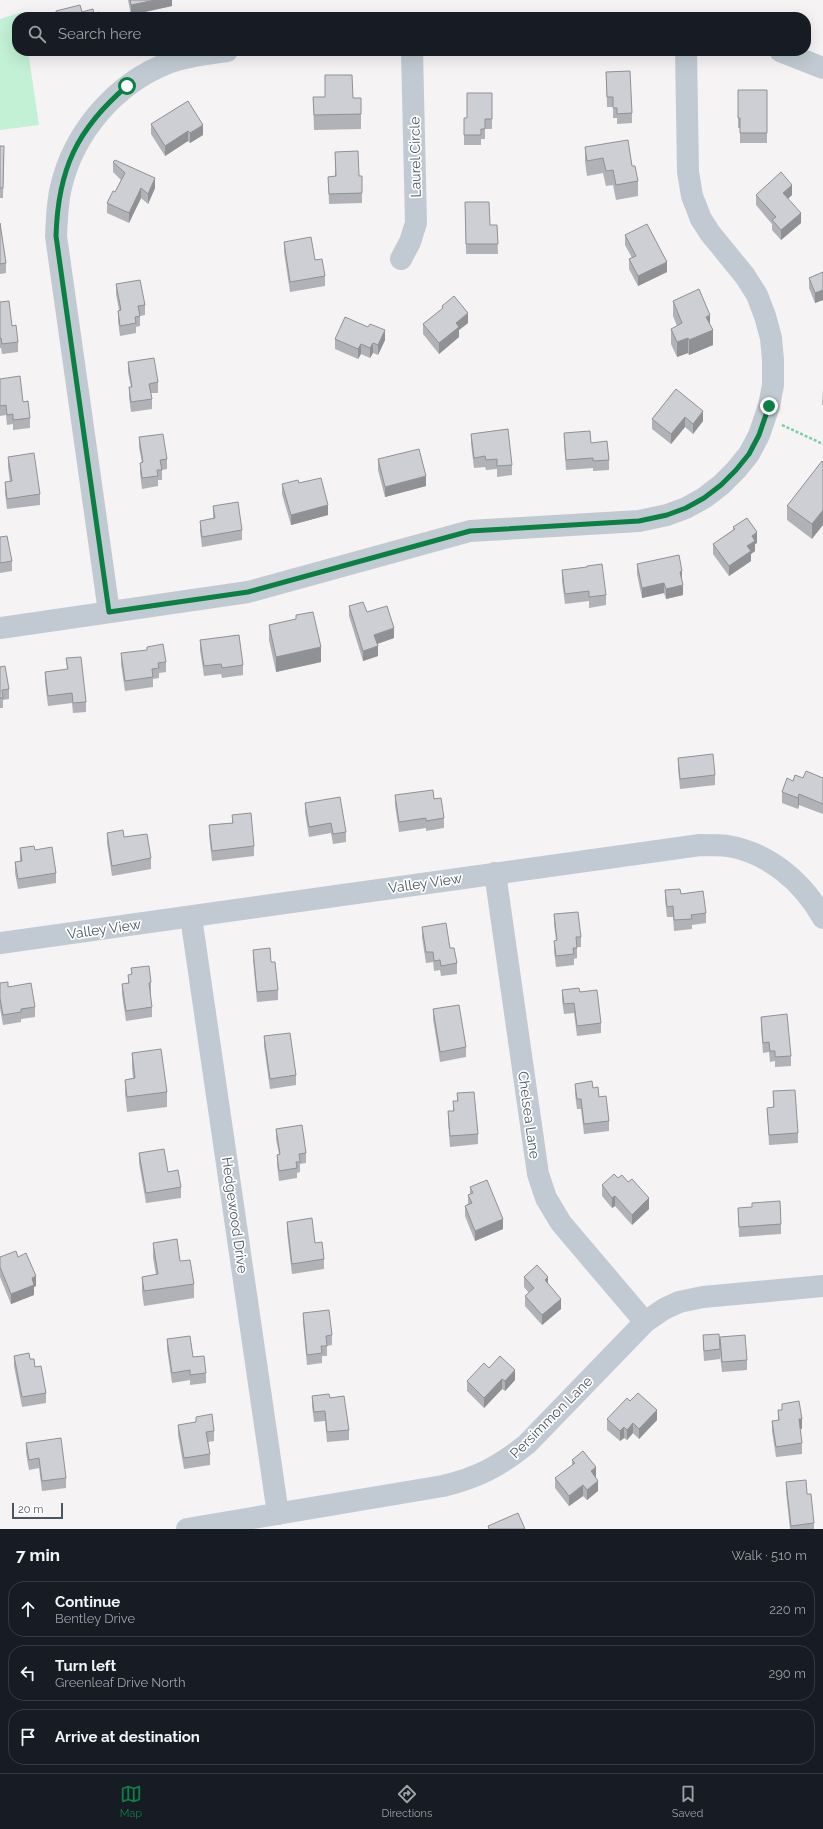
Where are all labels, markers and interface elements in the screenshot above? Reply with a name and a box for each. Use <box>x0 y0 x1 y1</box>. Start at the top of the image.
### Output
search box <box>12 12 811 56</box>
icon: search <box>26 23 48 45</box>
text: Search here <box>58 25 141 43</box>
route start <box>118 77 136 95</box>
street label: Laurel Circle <box>406 116 424 198</box>
route end <box>760 397 778 415</box>
street label: Valley View <box>387 870 464 896</box>
street label: Valley View <box>66 916 143 942</box>
street label: Chelsea Lane <box>515 1070 543 1160</box>
street label: Hedgewood Drive <box>219 1156 251 1274</box>
street label: Persimmon Lane <box>507 1373 595 1461</box>
scale bar <box>12 1501 63 1520</box>
text: 20 m <box>18 1503 43 1516</box>
text: 7 min <box>16 1545 60 1565</box>
text: Walk · 510 m <box>732 1548 807 1563</box>
text: Continue <box>55 1593 120 1611</box>
icon: ahead <box>17 1598 39 1620</box>
text: 220 m <box>769 1602 806 1617</box>
text: Bentley Drive <box>55 1611 135 1626</box>
text: Turn left <box>55 1657 116 1675</box>
icon: left <box>17 1662 39 1684</box>
text: 290 m <box>768 1666 806 1681</box>
text: Greenleaf Drive North <box>55 1675 186 1690</box>
icon: arrive <box>17 1726 39 1748</box>
text: Arrive at destination <box>55 1728 200 1746</box>
tab: Map <box>120 1783 142 1820</box>
tab: Directions <box>382 1783 432 1820</box>
tab: Saved <box>672 1783 703 1820</box>

